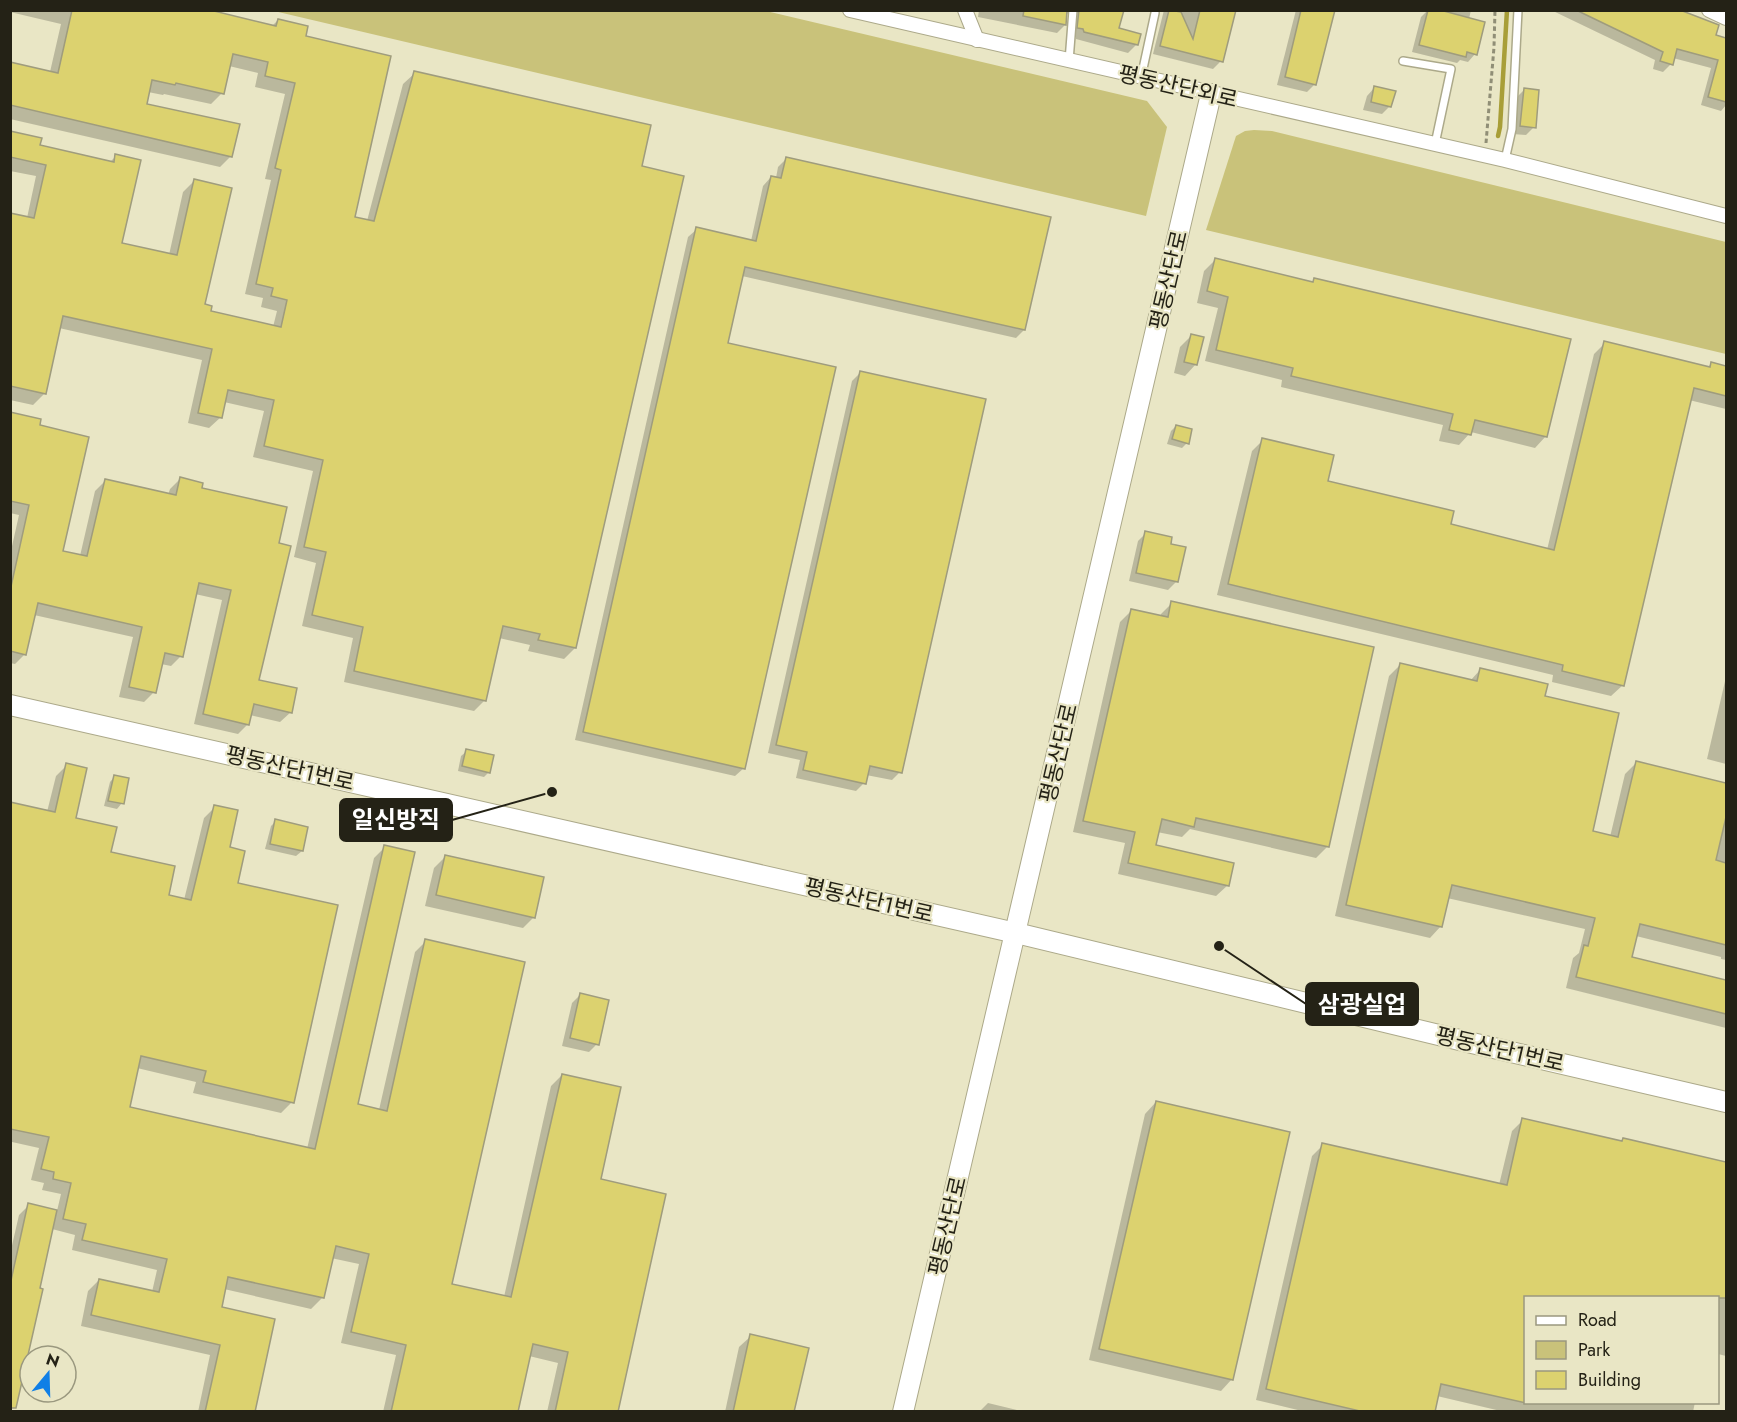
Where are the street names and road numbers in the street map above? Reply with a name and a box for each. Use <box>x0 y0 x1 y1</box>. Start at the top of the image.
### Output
street label: 평동산단외로 <box>1115 57 1241 115</box>
street label: 평동산단로 <box>1141 227 1195 333</box>
street label: 평동산단로 <box>1031 700 1085 806</box>
street label: 평동산단1번로 <box>222 738 358 798</box>
street label: 평동산단1번로 <box>801 870 937 930</box>
street label: 평동산단1번로 <box>1432 1019 1568 1079</box>
street label: 평동산단로 <box>920 1173 974 1279</box>

